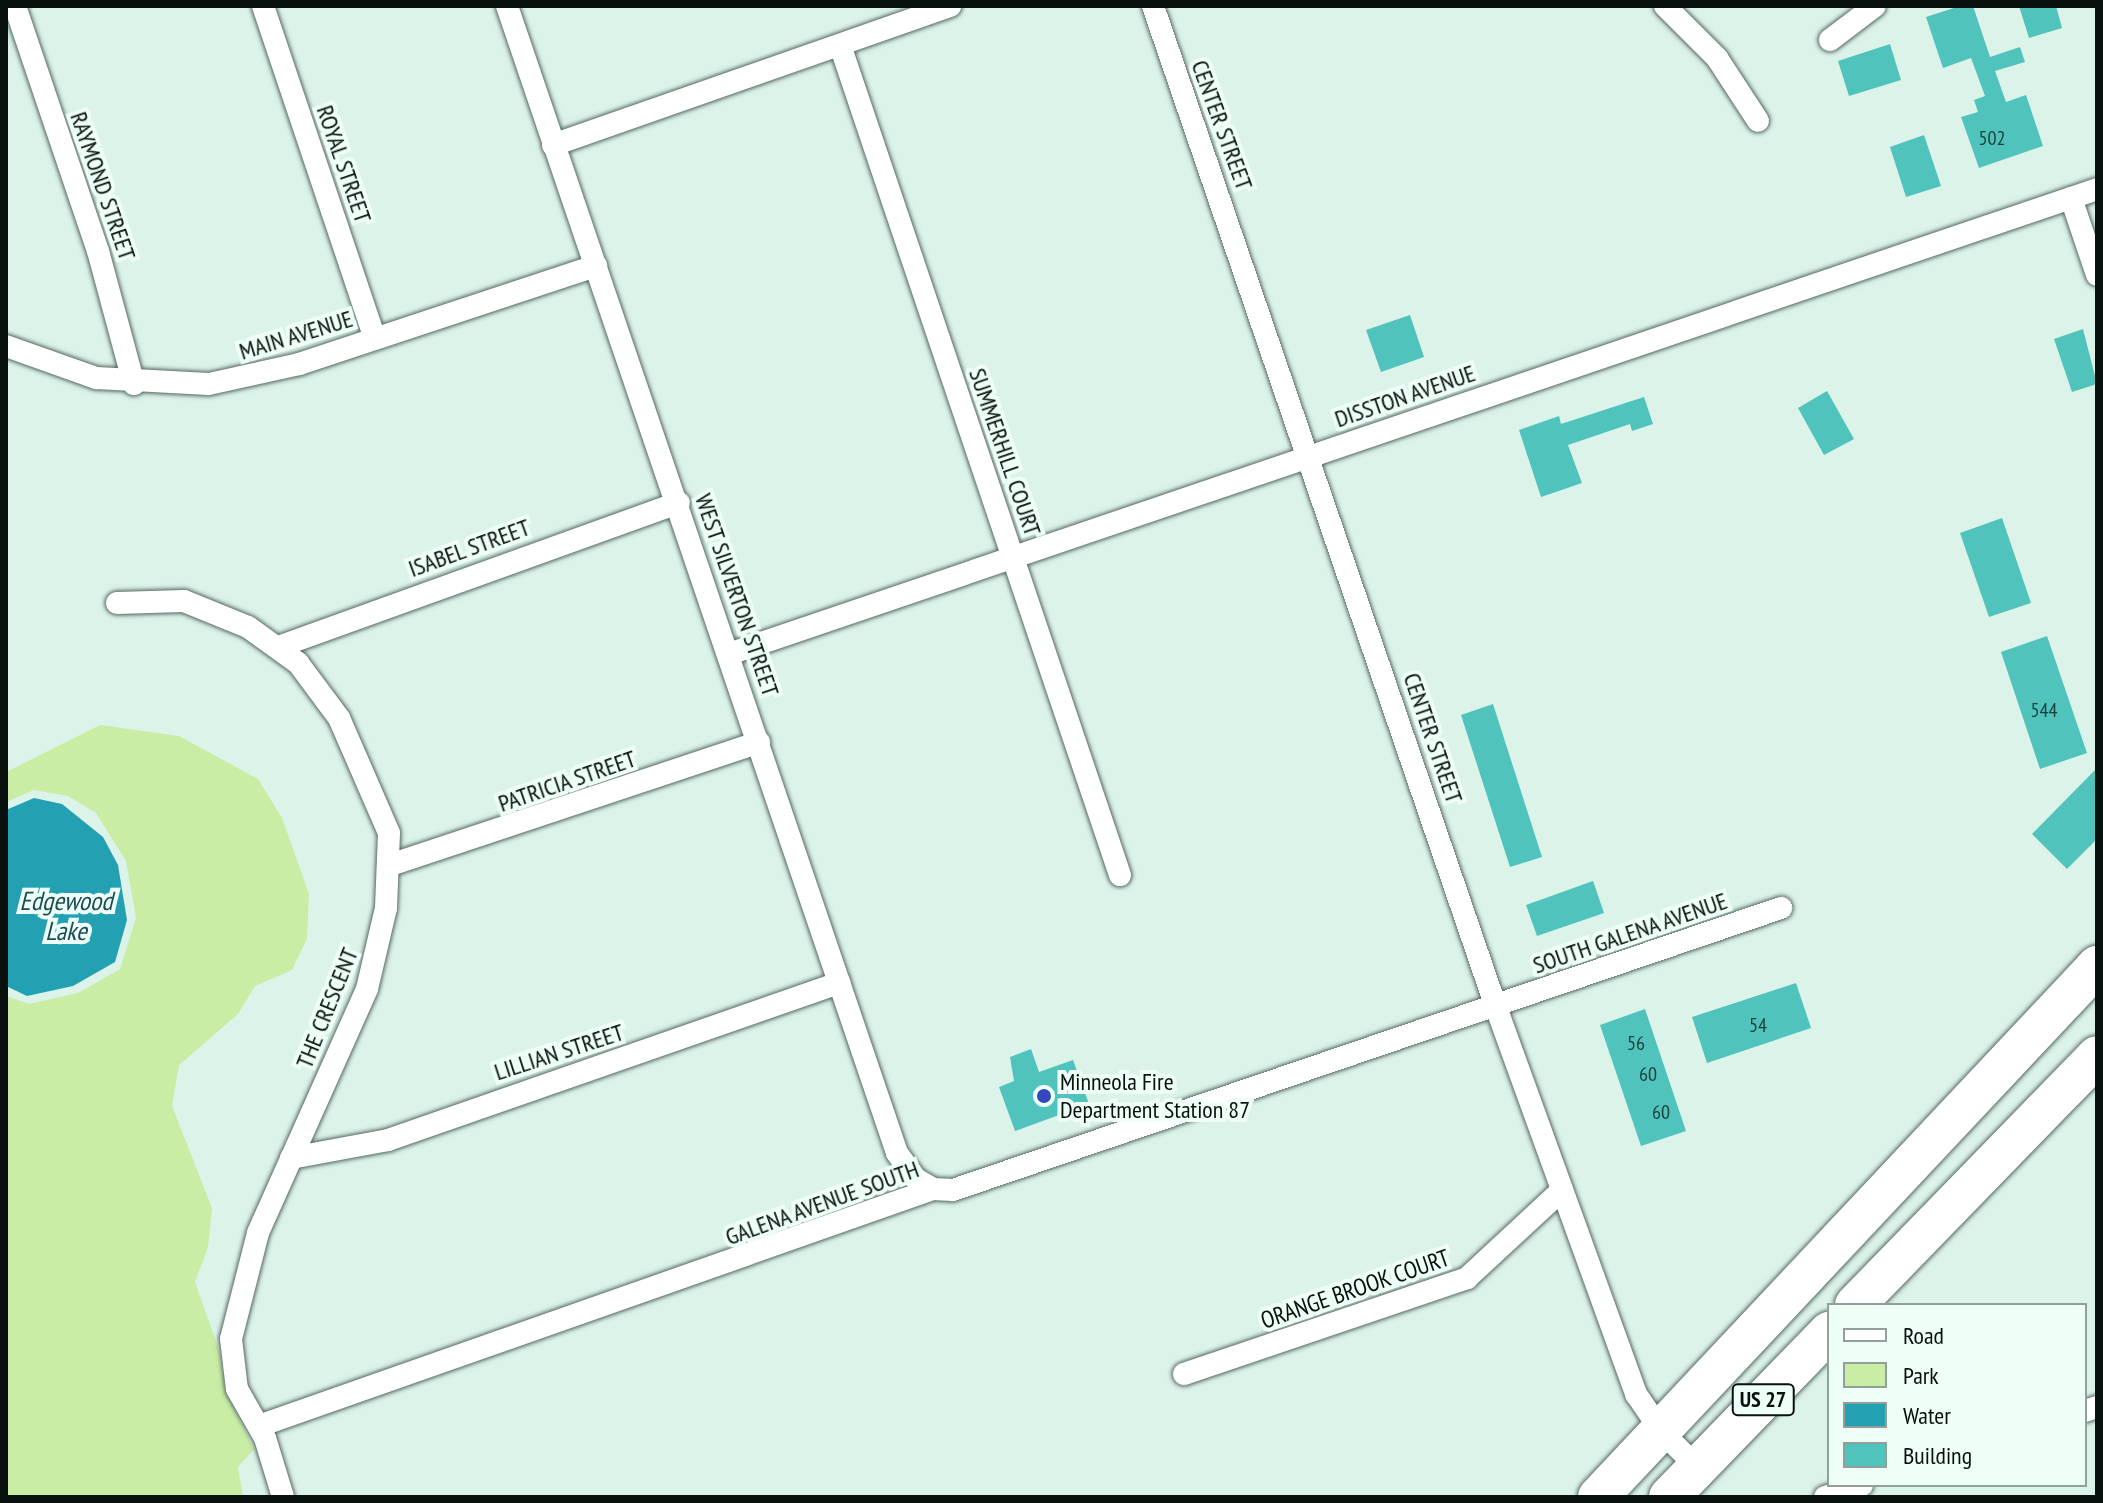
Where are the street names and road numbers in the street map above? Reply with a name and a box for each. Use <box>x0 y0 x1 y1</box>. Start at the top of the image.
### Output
street label: CENTER STREET <box>1185 56 1259 194</box>
street label: ROYAL STREET <box>310 101 378 227</box>
street label: RAYMOND STREET <box>64 108 142 264</box>
street label: MAIN AVENUE <box>235 304 357 366</box>
street label: DISSTON AVENUE <box>1331 358 1479 434</box>
street label: SUMMERHILL COURT <box>963 364 1047 540</box>
street label: WEST SILVERTON STREET <box>689 490 785 700</box>
street label: ISABEL STREET <box>404 513 534 583</box>
street label: CENTER STREET <box>1397 669 1469 807</box>
street label: PATRICIA STREET <box>494 744 640 818</box>
street label: SOUTH GALENA AVENUE <box>1528 886 1732 980</box>
street label: THE CRESCENT <box>290 944 364 1072</box>
street label: LILLIAN STREET <box>491 1018 627 1086</box>
street label: GALENA AVENUE SOUTH <box>721 1154 923 1252</box>
street label: ORANGE BROOK COURT <box>1257 1243 1453 1335</box>
road number: US 27 <box>1731 1382 1795 1418</box>

